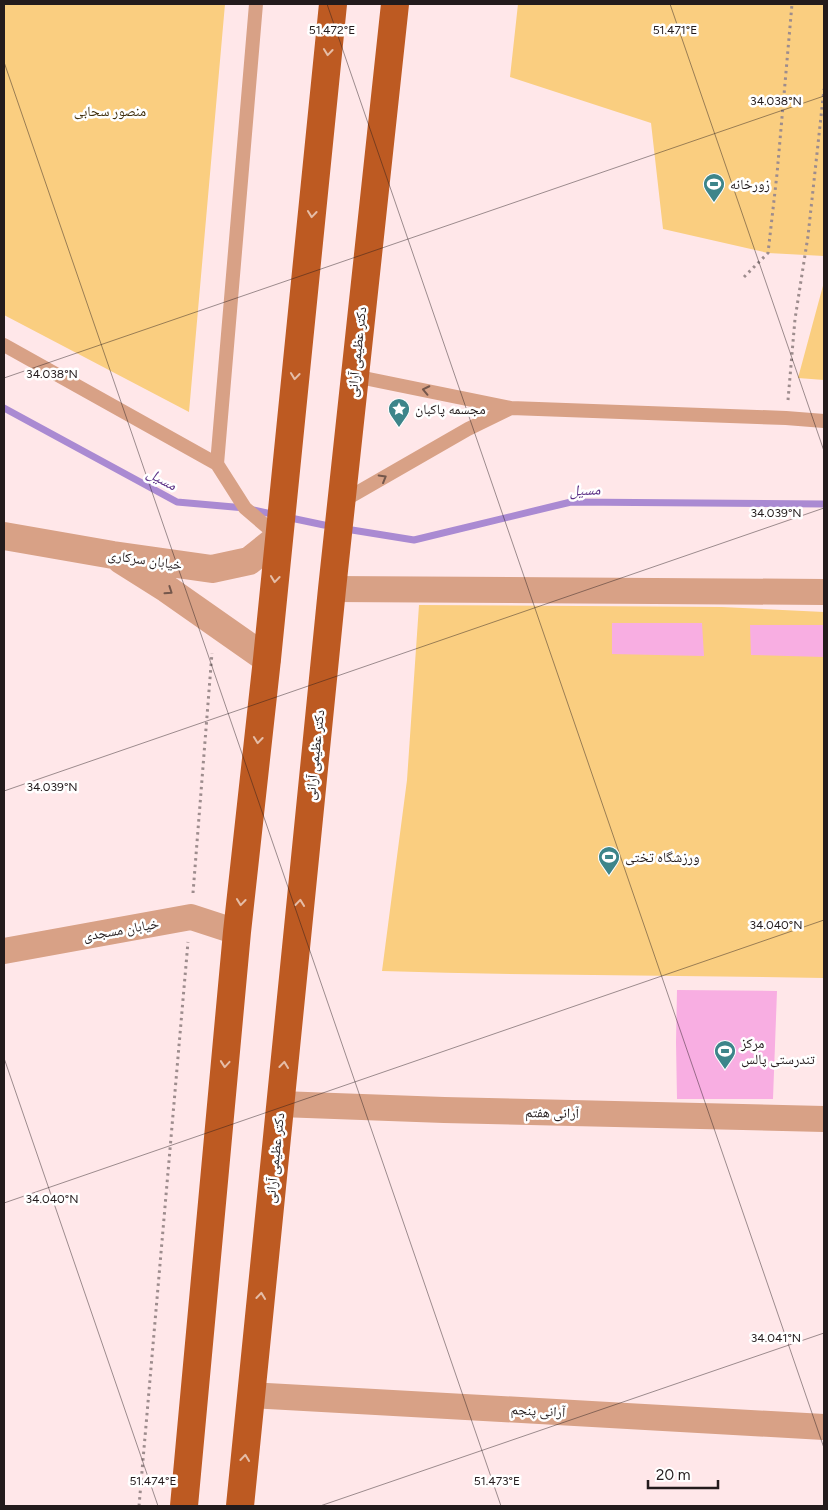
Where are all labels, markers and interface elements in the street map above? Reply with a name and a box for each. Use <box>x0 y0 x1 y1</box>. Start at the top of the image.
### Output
text: 51.472°E <box>309 23 355 37</box>
text: 51.471°E <box>653 23 697 37</box>
one-way arrow <box>323 49 334 57</box>
text: 34.038°N <box>750 94 802 108</box>
park label: منصور سحابی <box>74 103 146 120</box>
sports icon: زورخانه <box>702 172 726 203</box>
place label: زورخانه <box>730 176 770 193</box>
one-way arrow <box>307 210 318 218</box>
street label: دکتر عظیمی آرانی <box>344 306 370 398</box>
text: 34.038°N <box>26 367 78 381</box>
one-way arrow <box>290 372 301 380</box>
one-way arrow <box>422 386 430 396</box>
place icon: مجسمه پاکبان <box>387 397 411 428</box>
place label: مجسمه پاکبان <box>415 401 486 418</box>
water label: مسیل <box>144 464 180 494</box>
one-way arrow <box>378 474 387 484</box>
water label: مسیل <box>569 480 601 500</box>
text: 34.039°N <box>750 506 802 520</box>
street label: خیابان سرکاری <box>107 546 183 574</box>
one-way arrow <box>270 575 281 583</box>
one-way arrow <box>163 585 173 594</box>
street label: دکتر عظیمی آرانی <box>302 709 328 801</box>
one-way arrow <box>253 737 264 745</box>
text: 34.039°N <box>26 780 78 794</box>
sports icon: ورزشگاه تختی <box>597 845 621 876</box>
place label: ورزشگاه تختی <box>625 849 700 866</box>
one-way arrow <box>236 898 247 906</box>
one-way arrow <box>294 899 305 907</box>
street label: خیابان مسجدی <box>82 915 160 945</box>
text: 34.040°N <box>749 918 803 932</box>
place label: مرکز تندرستی پالس <box>740 1035 815 1068</box>
sports icon: مرکز تندرستی پالس <box>713 1039 737 1070</box>
one-way arrow <box>220 1060 231 1068</box>
one-way arrow <box>278 1060 289 1068</box>
street label: آرانی هفتم <box>525 1104 580 1123</box>
street label: دکتر عظیمی آرانی <box>262 1112 288 1204</box>
text: 34.040°N <box>25 1192 79 1206</box>
one-way arrow <box>255 1292 266 1300</box>
text: 34.041°N <box>751 1331 801 1345</box>
street label: آرانی پنجم <box>510 1401 566 1422</box>
one-way arrow <box>239 1453 250 1461</box>
scale bar <box>648 1458 718 1490</box>
text: 20 m <box>656 1466 690 1484</box>
text: 51.474°E <box>129 1474 177 1488</box>
text: 51.473°E <box>474 1474 520 1488</box>

